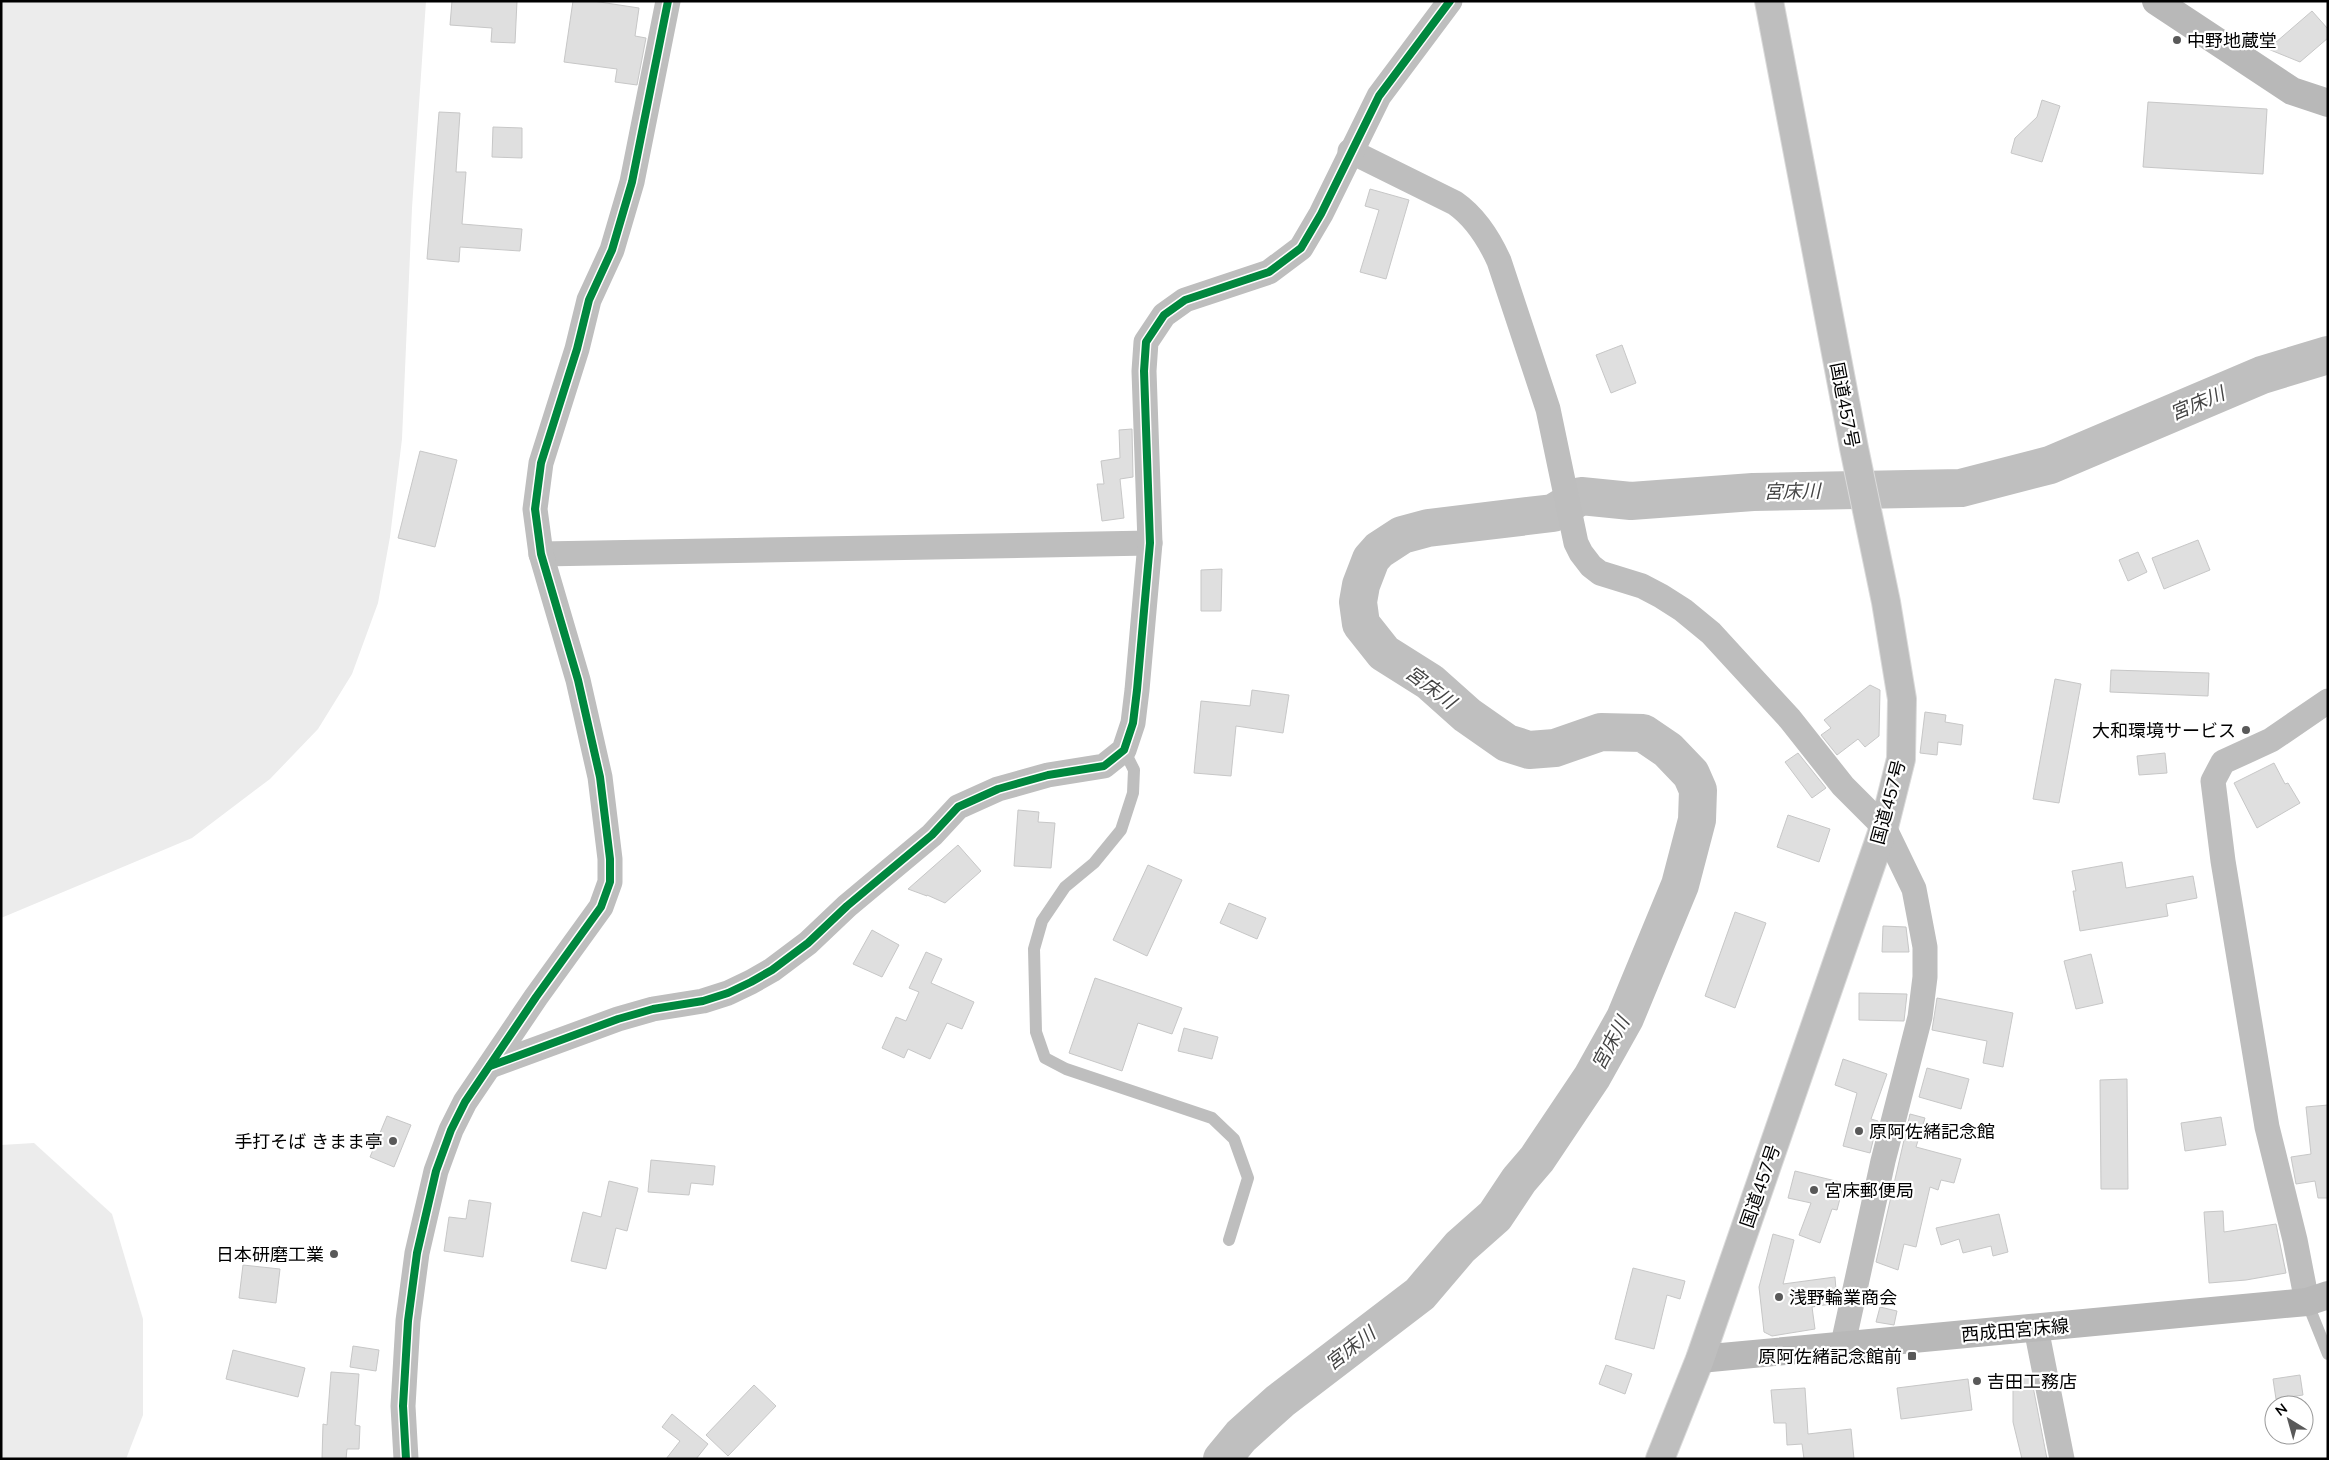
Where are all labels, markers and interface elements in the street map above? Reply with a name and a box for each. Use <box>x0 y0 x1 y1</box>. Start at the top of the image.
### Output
place label: 中野地蔵堂 <box>2187 29 2277 52</box>
marker: 中野地蔵堂 <box>2171 34 2183 46</box>
street label: 国道457号 <box>1825 360 1865 450</box>
water label: 宮床川 <box>2166 380 2230 425</box>
water label: 宮床川 <box>1763 478 1823 503</box>
water label: 宮床川 <box>1401 660 1463 715</box>
place label: 大和環境サービス <box>2092 719 2236 742</box>
marker: 大和環境サービス <box>2240 724 2252 736</box>
street label: 国道457号 <box>1866 757 1910 847</box>
water label: 宮床川 <box>1586 1010 1635 1074</box>
place label: 原阿佐緒記念館 <box>1869 1120 1995 1143</box>
marker: 原阿佐緒記念館 <box>1853 1125 1865 1137</box>
place label: 手打そば きまま亭 <box>234 1130 383 1153</box>
marker: 手打そば きまま亭 <box>387 1135 399 1147</box>
street label: 国道457号 <box>1735 1141 1785 1231</box>
place label: 宮床郵便局 <box>1824 1179 1914 1202</box>
marker: 宮床郵便局 <box>1808 1184 1820 1196</box>
place label: 日本研磨工業 <box>216 1243 324 1266</box>
marker: 日本研磨工業 <box>328 1248 340 1260</box>
place label: 浅野輪業商会 <box>1789 1286 1897 1309</box>
marker: 浅野輪業商会 <box>1773 1291 1785 1303</box>
street label: 西成田宮床線 <box>1960 1314 2070 1346</box>
water label: 宮床川 <box>1320 1320 1381 1375</box>
place label: 原阿佐緒記念館前 <box>1758 1345 1902 1368</box>
marker: 原阿佐緒記念館前 <box>1906 1350 1918 1362</box>
place label: 吉田工務店 <box>1987 1370 2077 1393</box>
marker: 吉田工務店 <box>1971 1375 1983 1387</box>
north arrow <box>2264 1395 2314 1445</box>
text: N <box>2272 1399 2291 1420</box>

